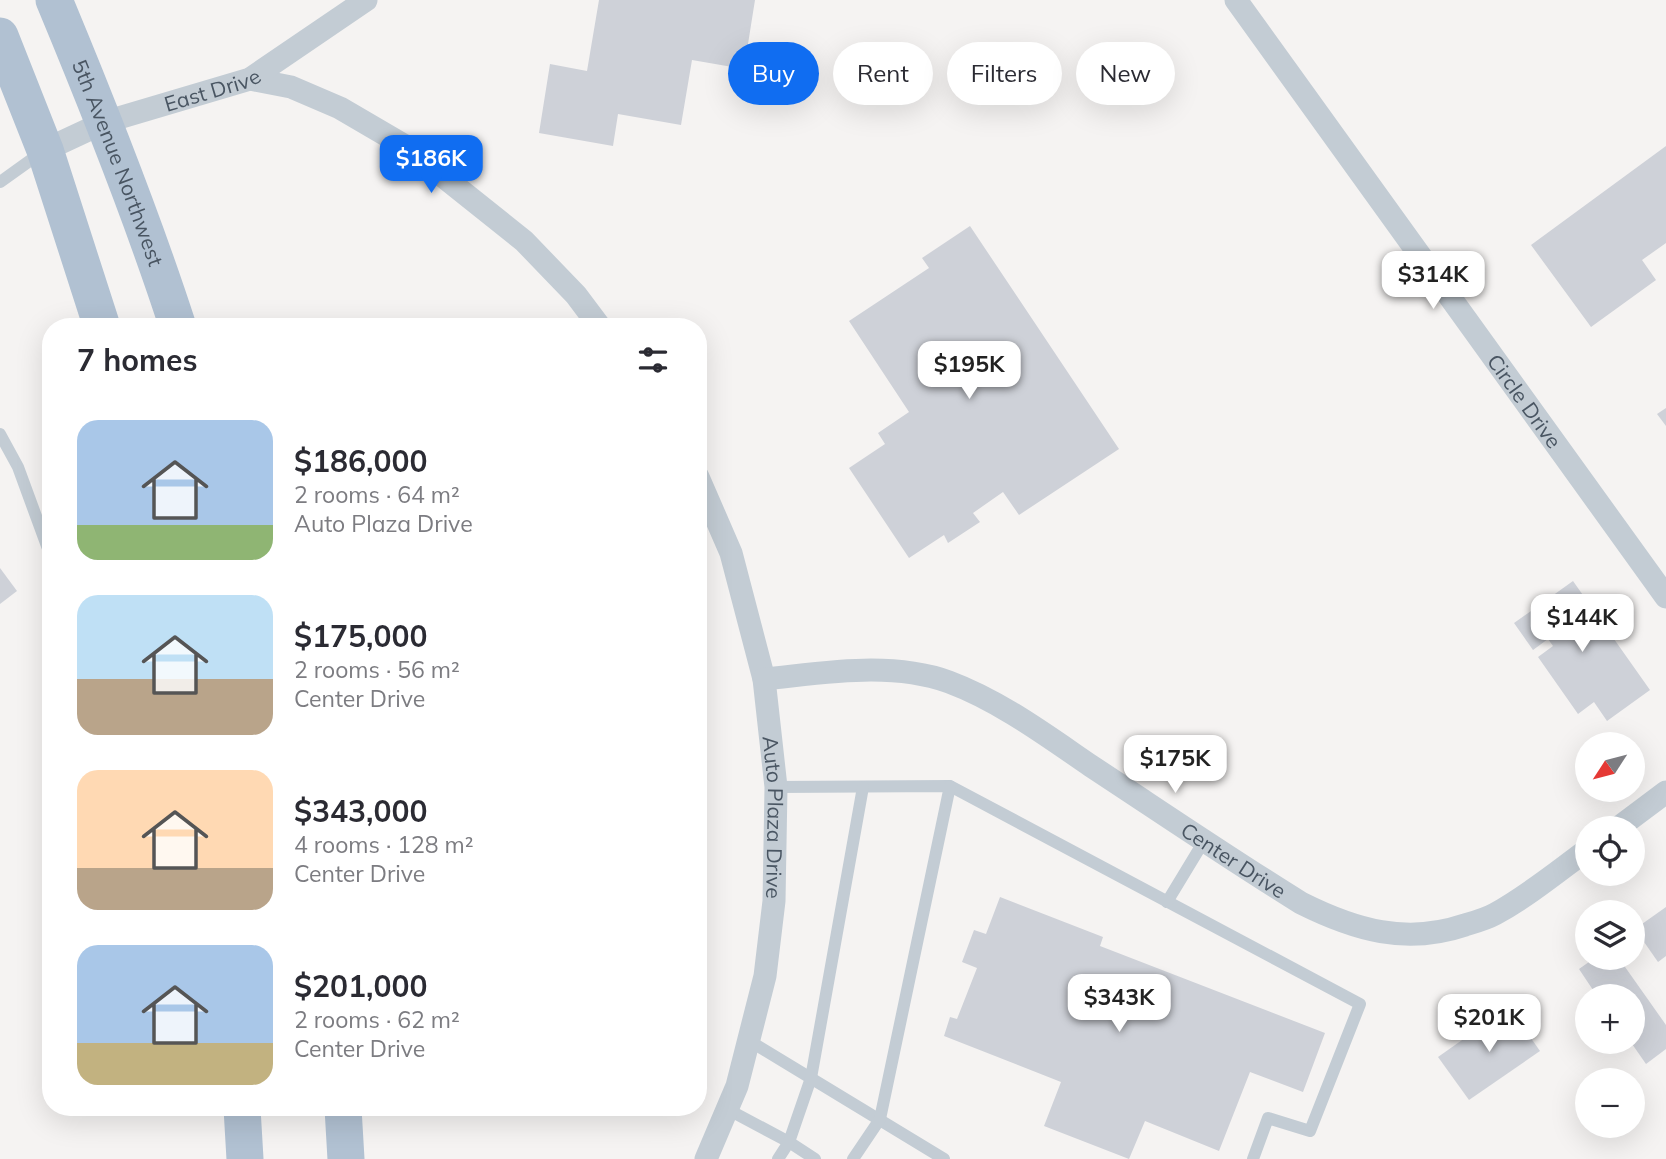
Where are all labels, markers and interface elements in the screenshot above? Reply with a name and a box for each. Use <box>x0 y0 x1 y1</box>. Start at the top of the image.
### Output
chip: Buy <box>728 42 819 105</box>
chip: Rent <box>833 42 933 105</box>
chip: Filters <box>947 42 1062 105</box>
chip: New <box>1076 42 1175 105</box>
street label: 5th Avenue Northwest <box>67 56 169 269</box>
street label: East Drive <box>161 63 265 117</box>
pin: $186K <box>382 136 480 195</box>
text: $186K <box>396 143 466 172</box>
pin: $314K <box>1384 252 1482 311</box>
text: $314K <box>1398 259 1468 288</box>
text: 7 homes <box>77 341 198 379</box>
icon: filters <box>634 341 672 379</box>
pin: $195K <box>920 342 1018 401</box>
text: $195K <box>934 349 1004 378</box>
street label: Circle Drive <box>1482 349 1567 453</box>
text: $186,000 <box>294 442 427 480</box>
icon: home <box>133 448 217 532</box>
text: 2 rooms · 64 m² <box>294 480 460 509</box>
text: Auto Plaza Drive <box>294 509 473 538</box>
pin: $144K <box>1533 594 1631 654</box>
text: $144K <box>1547 602 1617 631</box>
text: $175,000 <box>294 617 427 655</box>
icon: home <box>133 623 217 707</box>
text: 2 rooms · 56 m² <box>294 655 460 684</box>
text: Center Drive <box>294 684 425 713</box>
north arrow <box>1575 732 1645 802</box>
map controls <box>1575 732 1645 1138</box>
street label: Auto Plaza Drive <box>757 734 789 899</box>
pin: $175K <box>1126 736 1224 795</box>
text: $175K <box>1140 743 1210 772</box>
text: $343,000 <box>294 792 427 830</box>
icon: home <box>133 798 217 882</box>
street label: Center Drive <box>1176 816 1291 903</box>
button: locate <box>1575 816 1645 886</box>
text: 4 rooms · 128 m² <box>294 830 474 859</box>
text: Center Drive <box>294 859 425 888</box>
button: layers <box>1575 900 1645 970</box>
text: $201,000 <box>294 967 427 1005</box>
icon: home <box>133 973 217 1057</box>
pin: $343K <box>1070 974 1168 1034</box>
text: $343K <box>1084 982 1154 1011</box>
button: + <box>1575 984 1645 1054</box>
pin: $201K <box>1440 995 1538 1054</box>
text: $201K <box>1454 1002 1524 1031</box>
text: 2 rooms · 62 m² <box>294 1005 460 1034</box>
text: Center Drive <box>294 1034 425 1063</box>
button: − <box>1575 1068 1645 1138</box>

